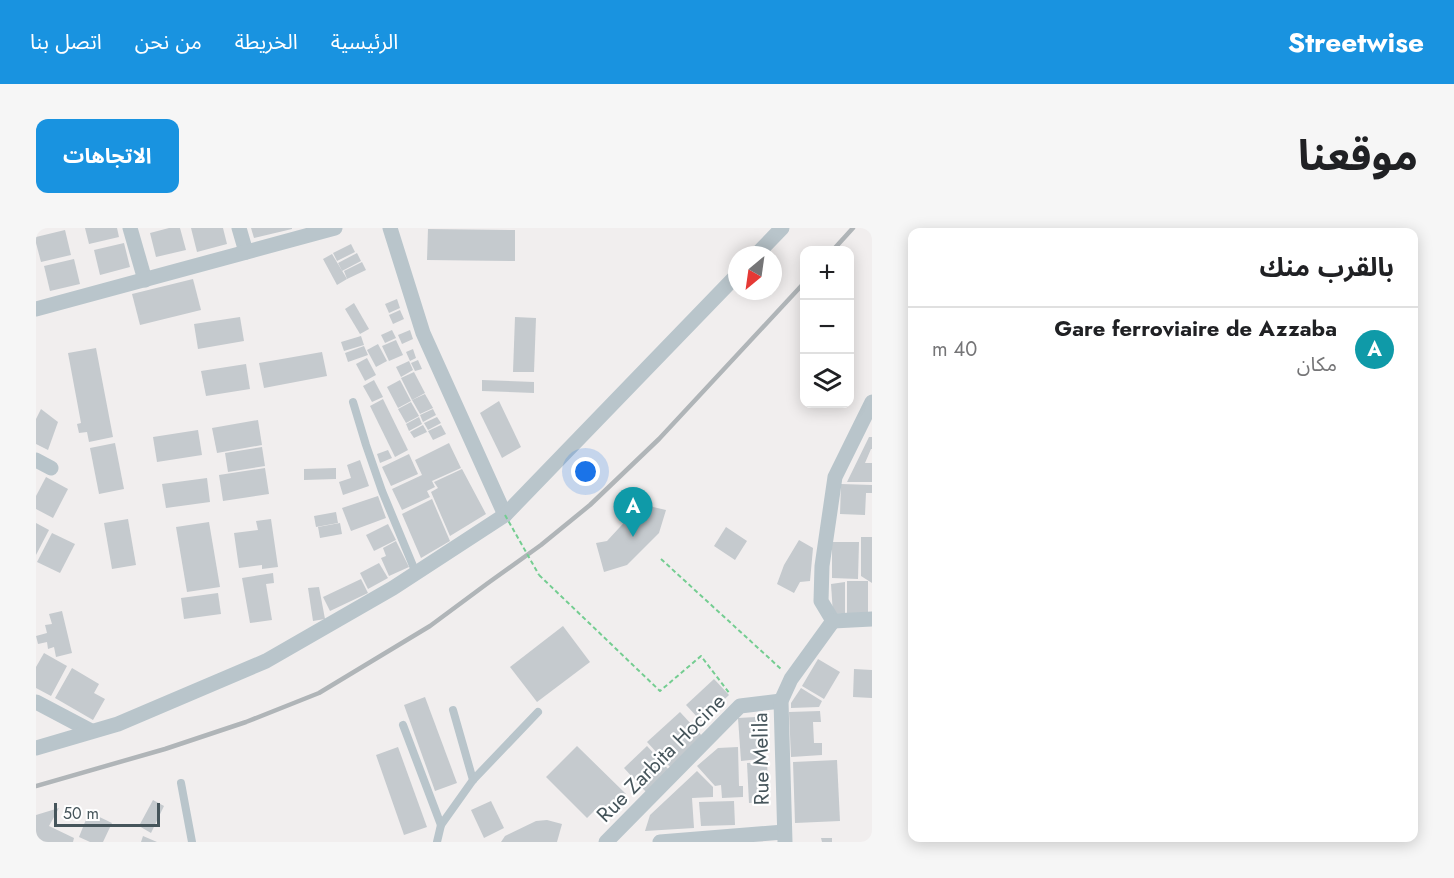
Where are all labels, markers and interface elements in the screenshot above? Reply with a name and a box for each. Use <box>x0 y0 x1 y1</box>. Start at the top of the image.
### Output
text: Streetwise <box>1288 22 1424 63</box>
text: اتصل بنا <box>30 27 102 57</box>
text: من نحن <box>135 27 202 57</box>
text: الخريطة <box>235 27 298 57</box>
text: الرئيسية <box>331 27 398 57</box>
button: الاتجاهات <box>36 119 179 193</box>
text: موقعنا <box>1298 125 1418 186</box>
north arrow <box>728 246 782 300</box>
map controls <box>800 246 854 408</box>
button: + <box>800 246 854 300</box>
text: بالقرب منك <box>1259 248 1394 286</box>
button: − <box>800 300 854 354</box>
text: Gare ferroviaire de Azzaba <box>1054 312 1337 344</box>
text: 40 m <box>932 335 977 364</box>
text: A <box>1367 335 1382 364</box>
text: مكان <box>1297 350 1337 379</box>
button: layers <box>800 354 854 408</box>
your location <box>571 457 600 486</box>
pin: A <box>614 488 652 537</box>
street label: Rue Zarbita Hocine <box>590 687 732 829</box>
street label: Rue Melila <box>745 712 777 806</box>
scale bar <box>54 800 160 828</box>
text: 50 m <box>63 802 99 825</box>

